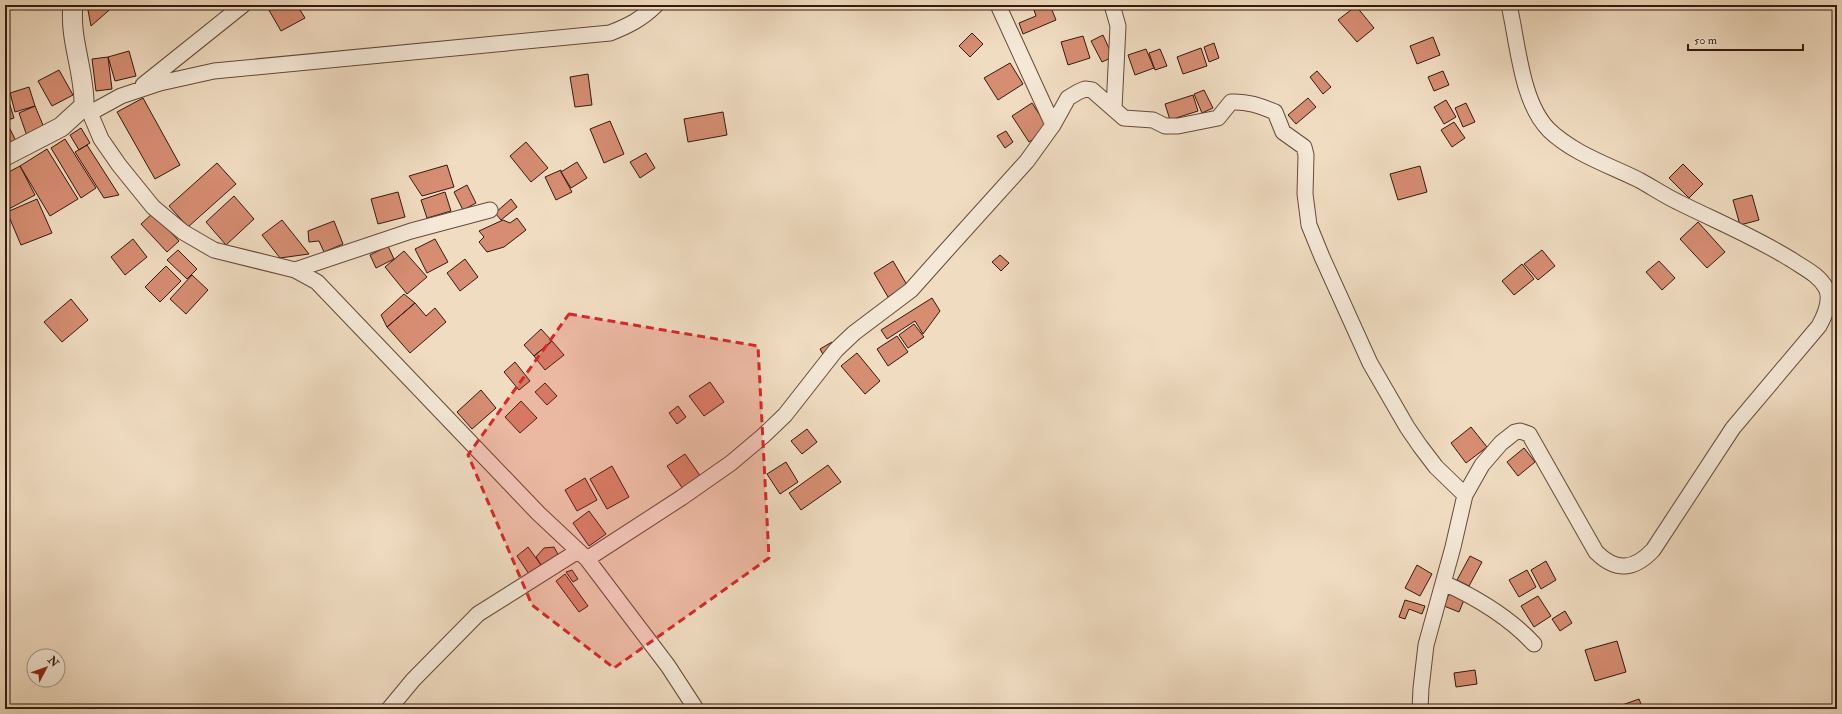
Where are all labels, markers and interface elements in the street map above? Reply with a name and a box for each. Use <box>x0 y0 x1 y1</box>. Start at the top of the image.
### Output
scale bar <box>1688 26 1803 52</box>
text: 50 m <box>1694 33 1718 48</box>
north arrow <box>26 648 66 688</box>
text: N <box>44 653 62 671</box>

